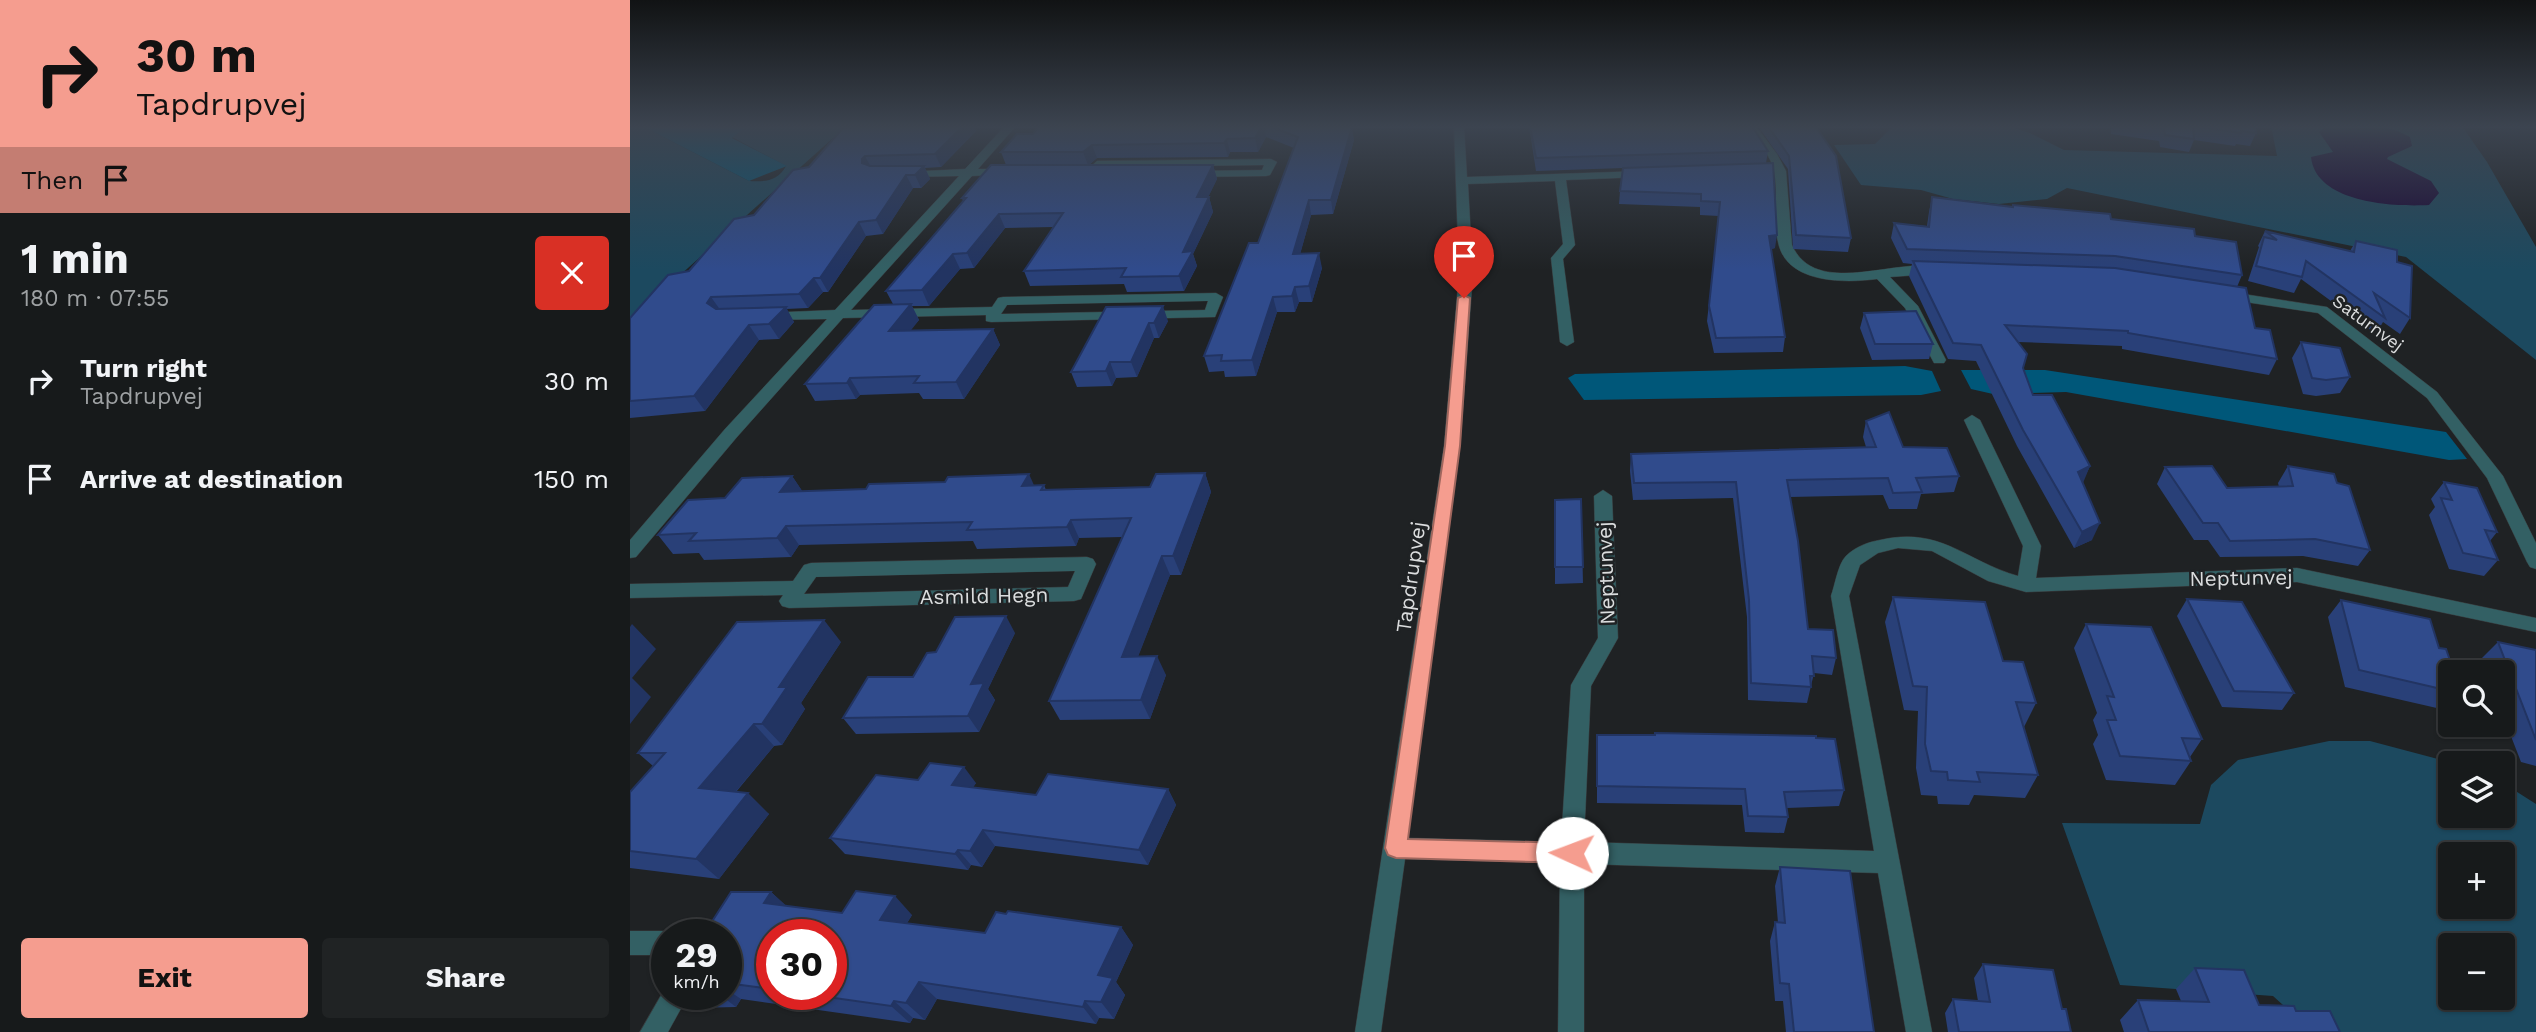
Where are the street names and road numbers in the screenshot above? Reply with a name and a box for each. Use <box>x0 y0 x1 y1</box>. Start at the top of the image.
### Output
street label: Saturnvej <box>2329 290 2408 355</box>
street label: Tapdrupvej <box>1390 520 1431 634</box>
street label: Neptunvej <box>1591 521 1620 625</box>
street label: Neptunvej <box>2189 564 2293 591</box>
street label: Asmild Hegn <box>919 582 1049 609</box>

